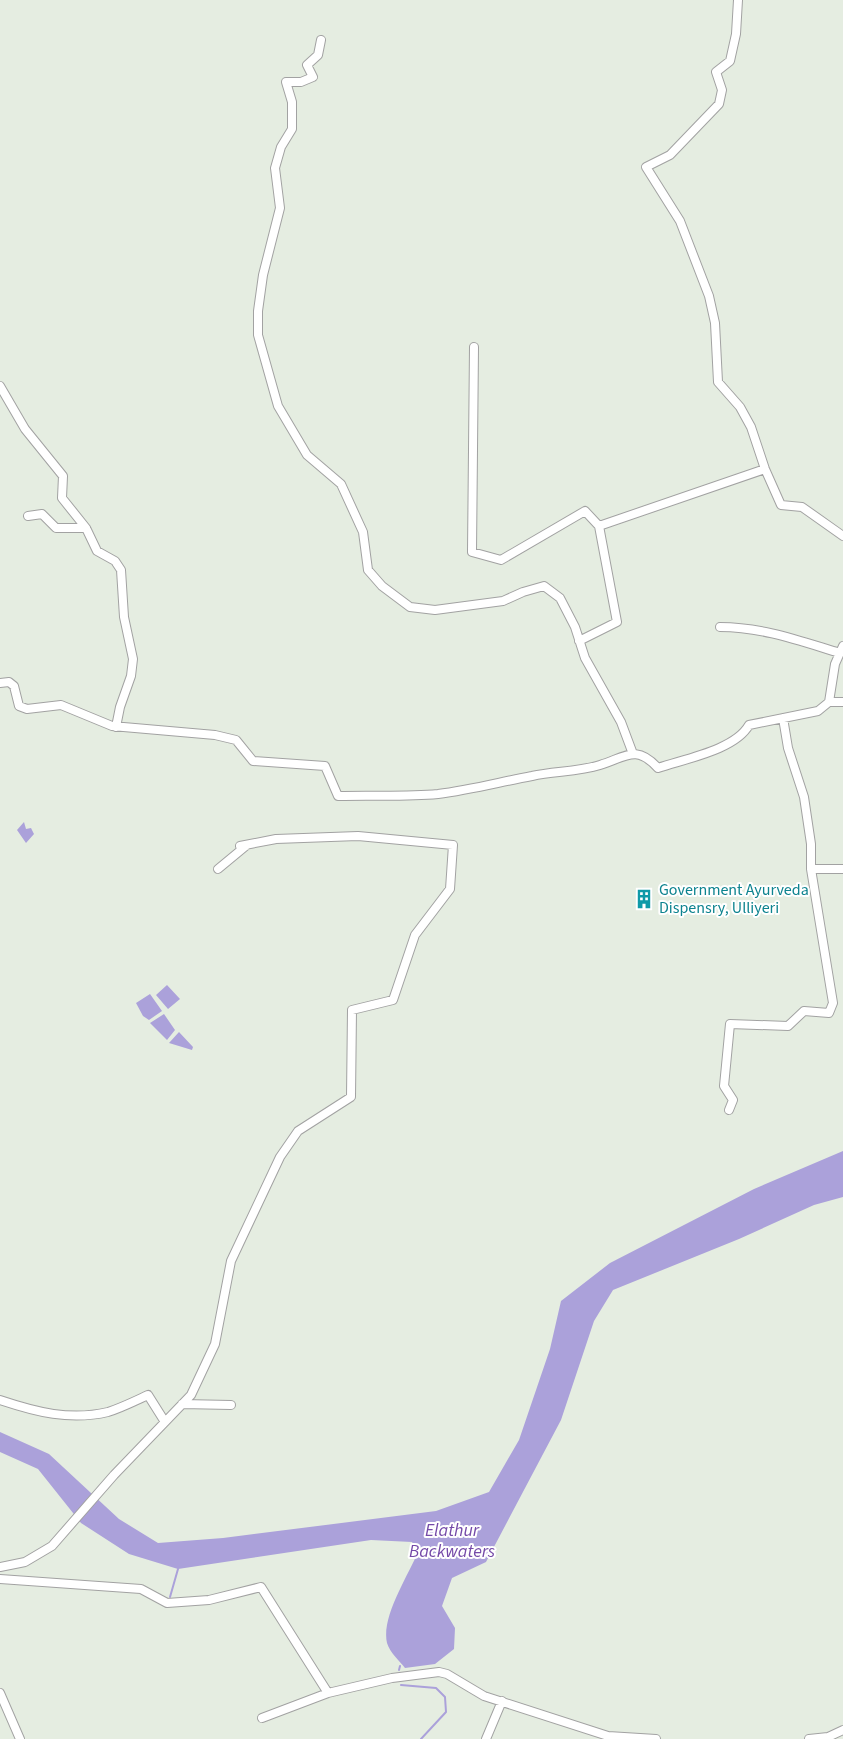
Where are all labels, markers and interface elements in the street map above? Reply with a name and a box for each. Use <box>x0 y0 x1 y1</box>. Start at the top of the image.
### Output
place label: Government Ayurveda Dispensry, Ulliyeri <box>659 879 809 919</box>
building icon: Government Ayurveda Dispensry, Ulliyeri <box>633 888 655 910</box>
water label: Elathur Backwaters <box>409 1518 495 1564</box>

